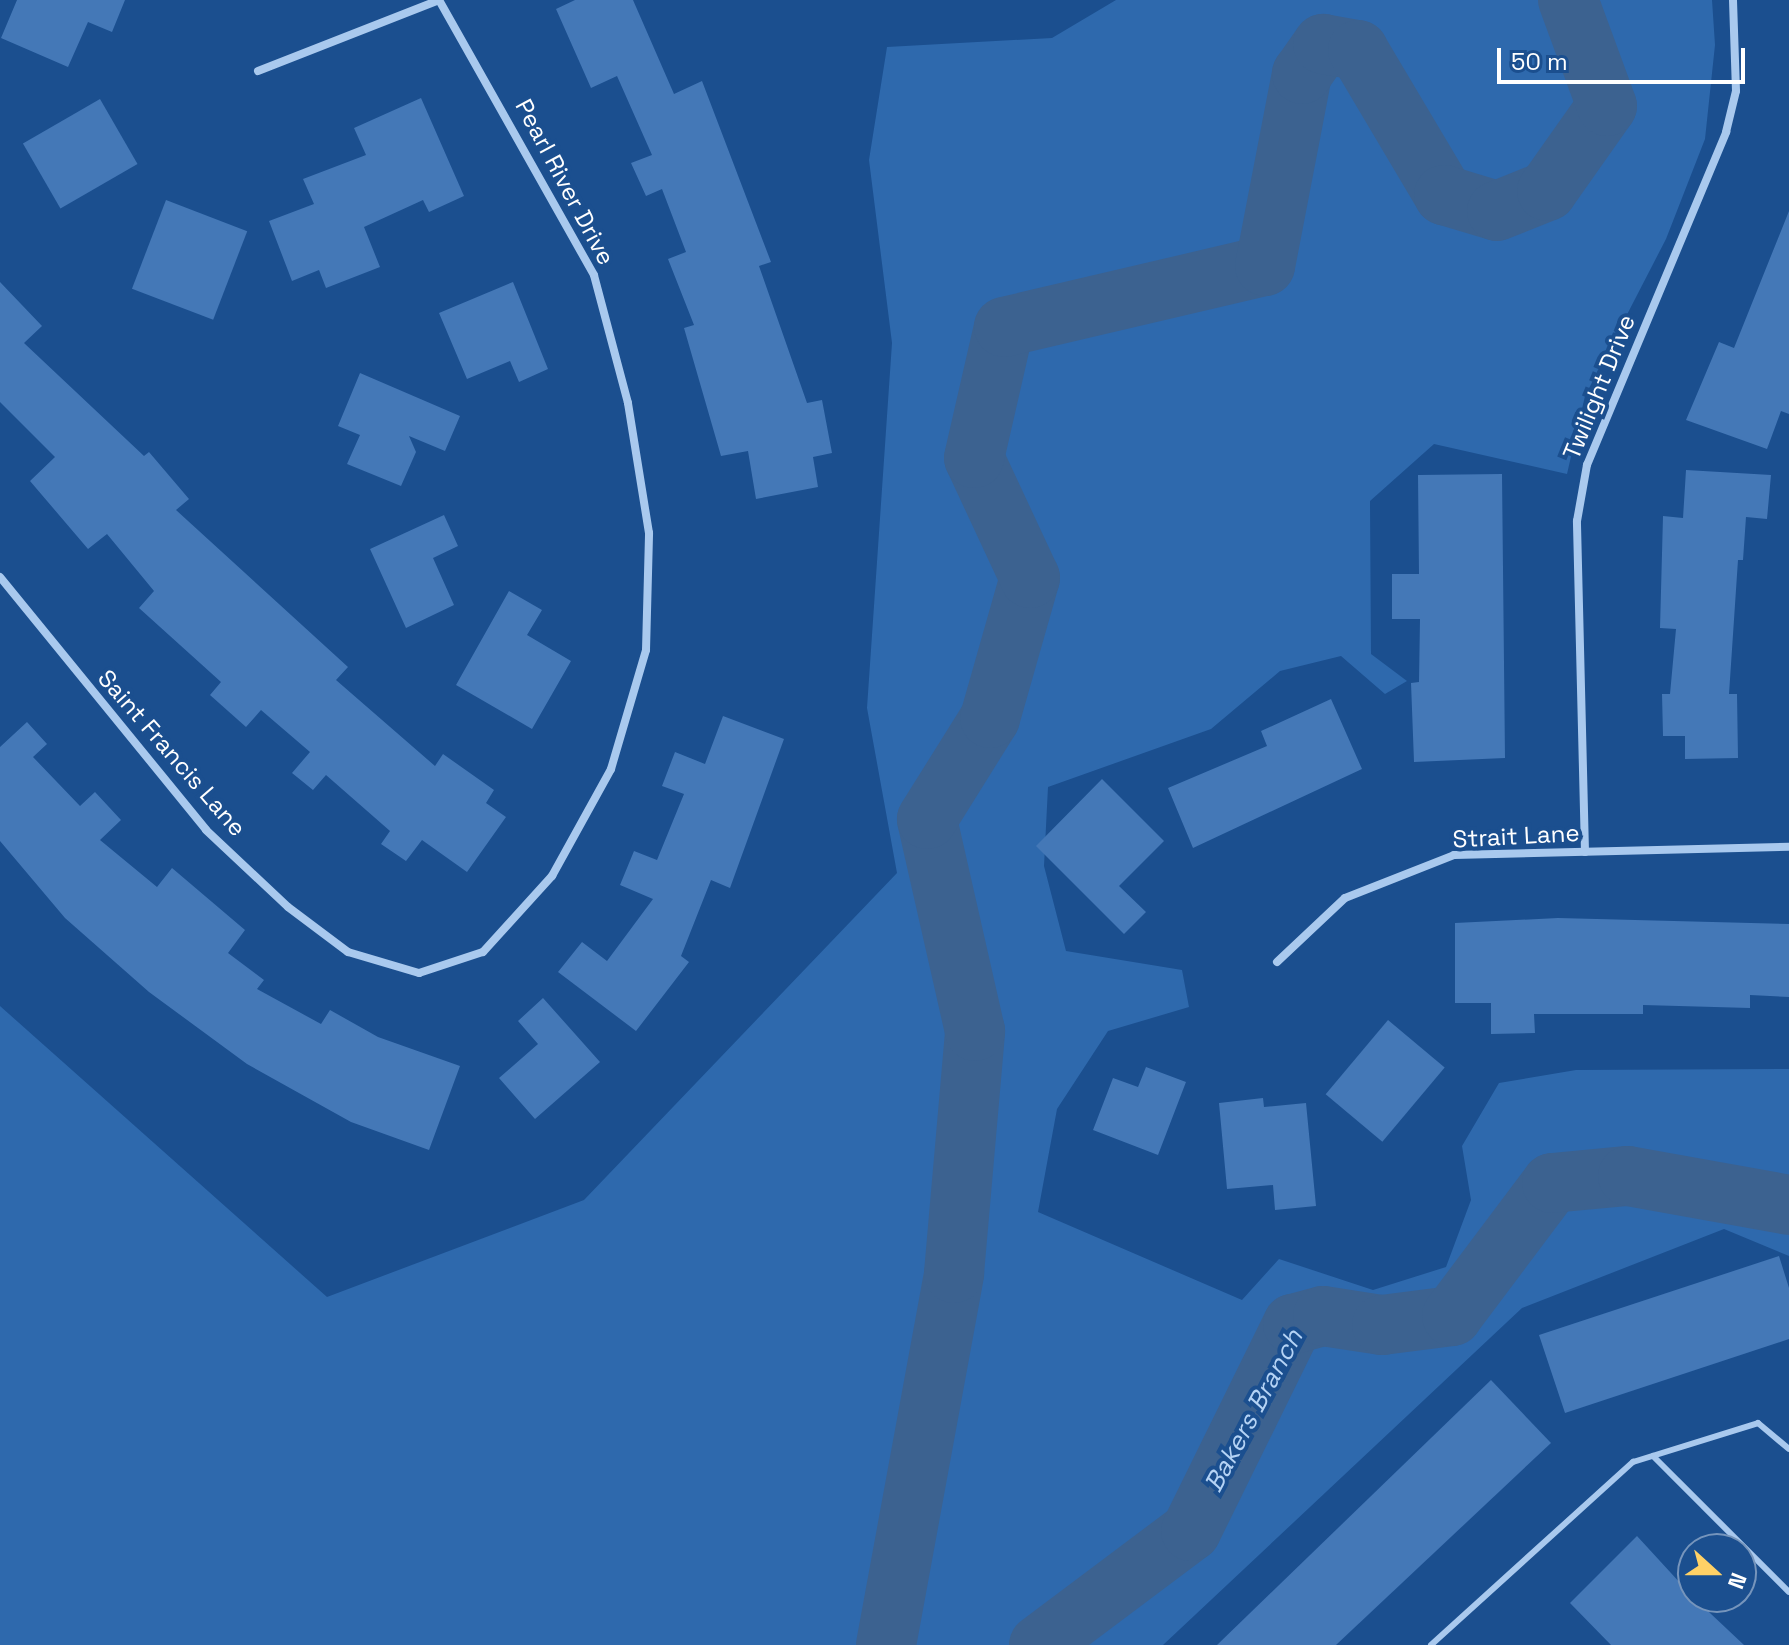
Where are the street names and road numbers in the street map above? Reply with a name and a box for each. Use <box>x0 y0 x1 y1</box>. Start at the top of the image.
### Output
street label: Pearl River Drive <box>509 94 621 270</box>
street label: Twilight Drive <box>1557 310 1641 464</box>
street label: Saint Francis Lane <box>92 664 252 842</box>
street label: Strait Lane <box>1452 818 1580 854</box>

